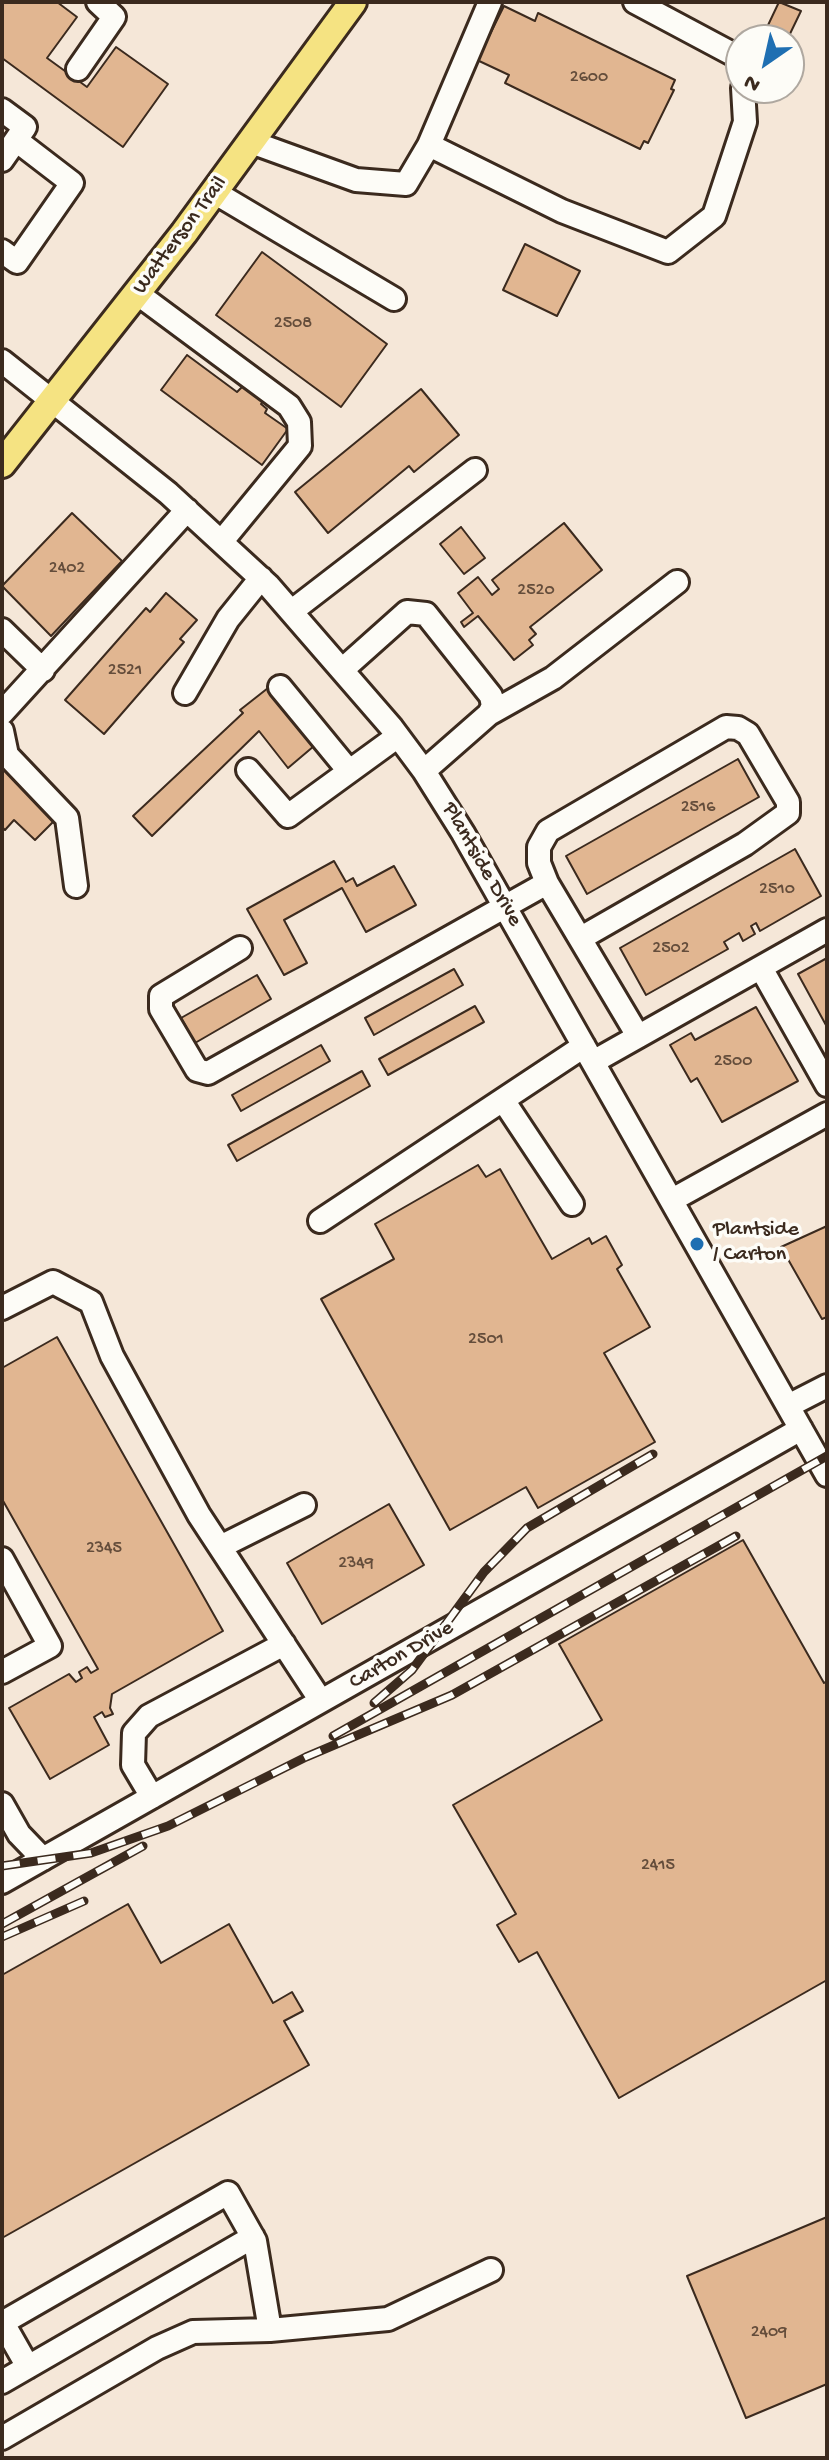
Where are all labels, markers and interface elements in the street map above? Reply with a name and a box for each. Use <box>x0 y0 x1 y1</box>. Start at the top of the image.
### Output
north arrow <box>725 24 805 104</box>
house number: 2600 <box>570 67 608 89</box>
text: N <box>739 67 766 97</box>
street label: Watterson Trail <box>128 172 234 300</box>
house number: 2508 <box>274 313 312 335</box>
house number: 2402 <box>49 558 85 580</box>
house number: 2520 <box>517 580 555 602</box>
house number: 2521 <box>108 660 142 682</box>
house number: 2516 <box>681 797 715 819</box>
street label: Plantside Drive <box>435 798 527 932</box>
house number: 2510 <box>759 879 795 901</box>
house number: 2502 <box>652 938 690 960</box>
house number: 2500 <box>714 1051 752 1073</box>
place label: Plantside / Carton <box>713 1218 799 1270</box>
marker: Plantside / Carton <box>688 1235 706 1253</box>
house number: 2501 <box>468 1329 504 1351</box>
house number: 2345 <box>86 1538 122 1560</box>
house number: 2349 <box>338 1553 374 1575</box>
street label: Carton Drive <box>345 1616 459 1696</box>
house number: 2415 <box>641 1855 675 1877</box>
house number: 2409 <box>751 2322 787 2344</box>

